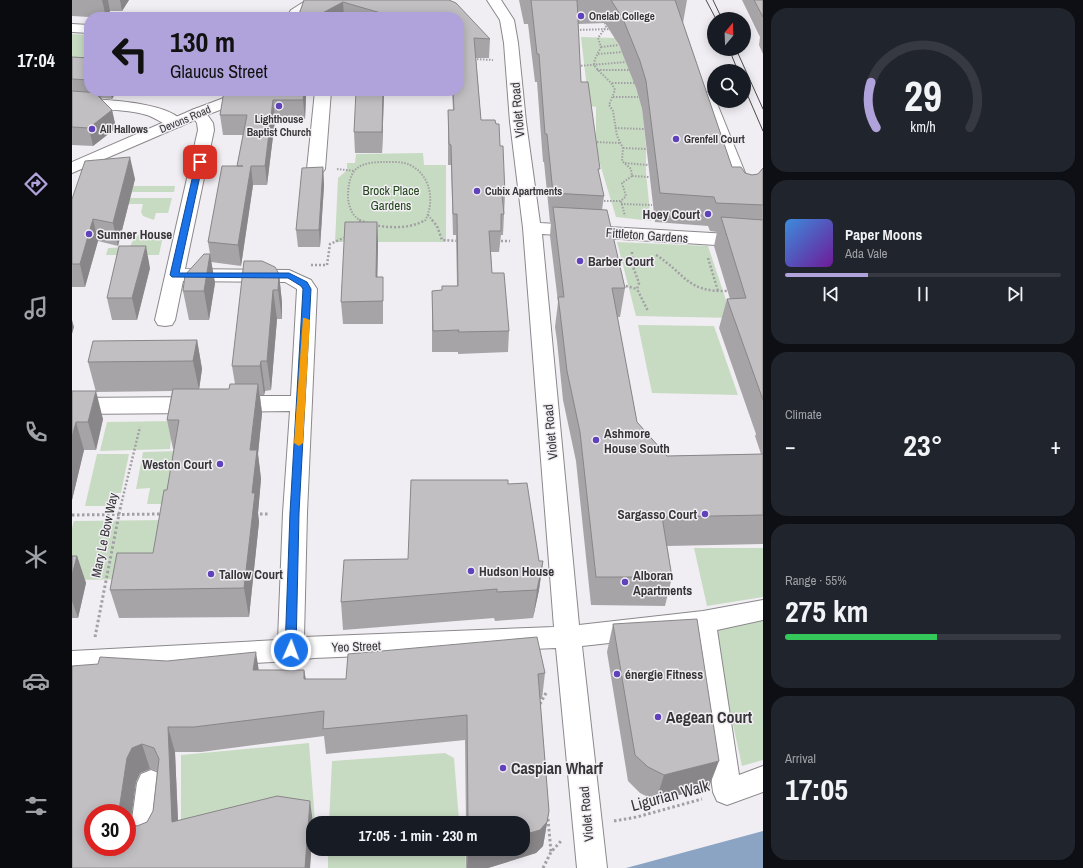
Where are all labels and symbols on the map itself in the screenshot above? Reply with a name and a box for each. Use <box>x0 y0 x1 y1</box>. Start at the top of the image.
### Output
place label: Onelab College <box>589 9 655 23</box>
marker: Onelab College <box>576 11 586 21</box>
north arrow <box>707 12 751 56</box>
street label: Violet Road <box>507 81 528 138</box>
marker: Lighthouse Baptist Church <box>274 101 284 111</box>
street label: Devons Road <box>157 102 213 136</box>
place label: Lighthouse Baptist Church <box>247 112 311 139</box>
place label: All Hallows <box>100 122 148 136</box>
marker: All Hallows <box>87 124 97 134</box>
place label: Grenfell Court <box>684 132 745 146</box>
marker: Grenfell Court <box>671 134 681 144</box>
pin <box>183 145 217 179</box>
park label: Brock Place Gardens <box>363 182 420 214</box>
place label: Cubix Apartments <box>485 184 562 198</box>
marker: Cubix Apartments <box>472 186 482 196</box>
place label: Hoey Court <box>643 206 700 223</box>
marker: Hoey Court <box>703 209 713 219</box>
street label: Fittleton Gardens <box>605 224 689 247</box>
place label: Sumner House <box>97 226 172 243</box>
marker: Sumner House <box>84 229 94 239</box>
place label: Barber Court <box>588 253 654 270</box>
marker: Barber Court <box>575 256 585 266</box>
street label: Violet Road <box>540 403 561 460</box>
place label: Ashmore House South <box>604 425 670 457</box>
marker: Ashmore House South <box>591 435 601 445</box>
place label: Weston Court <box>142 456 212 473</box>
marker: Weston Court <box>215 459 225 469</box>
street label: Mary Le Bow Way <box>87 491 122 579</box>
place label: Sargasso Court <box>618 506 697 523</box>
marker: Sargasso Court <box>700 509 710 519</box>
place label: Hudson House <box>479 563 554 580</box>
place label: Tallow Court <box>219 566 283 583</box>
marker: Hudson House <box>466 566 476 576</box>
place label: Alboran Apartments <box>633 567 692 599</box>
marker: Tallow Court <box>206 569 216 579</box>
marker: Alboran Apartments <box>620 577 630 587</box>
position arrow <box>270 629 312 671</box>
street label: Yeo Street <box>331 637 381 656</box>
place label: énergie Fitness <box>625 666 703 683</box>
marker: énergie Fitness <box>612 669 622 679</box>
place label: Aegean Court <box>666 706 753 728</box>
marker: Aegean Court <box>653 712 663 722</box>
place label: Caspian Wharf <box>511 757 603 779</box>
marker: Caspian Wharf <box>498 763 508 773</box>
street label: Ligurian Walk <box>628 774 712 816</box>
street label: Violet Road <box>576 785 597 842</box>
speed limit sign: 30 <box>84 804 136 856</box>

